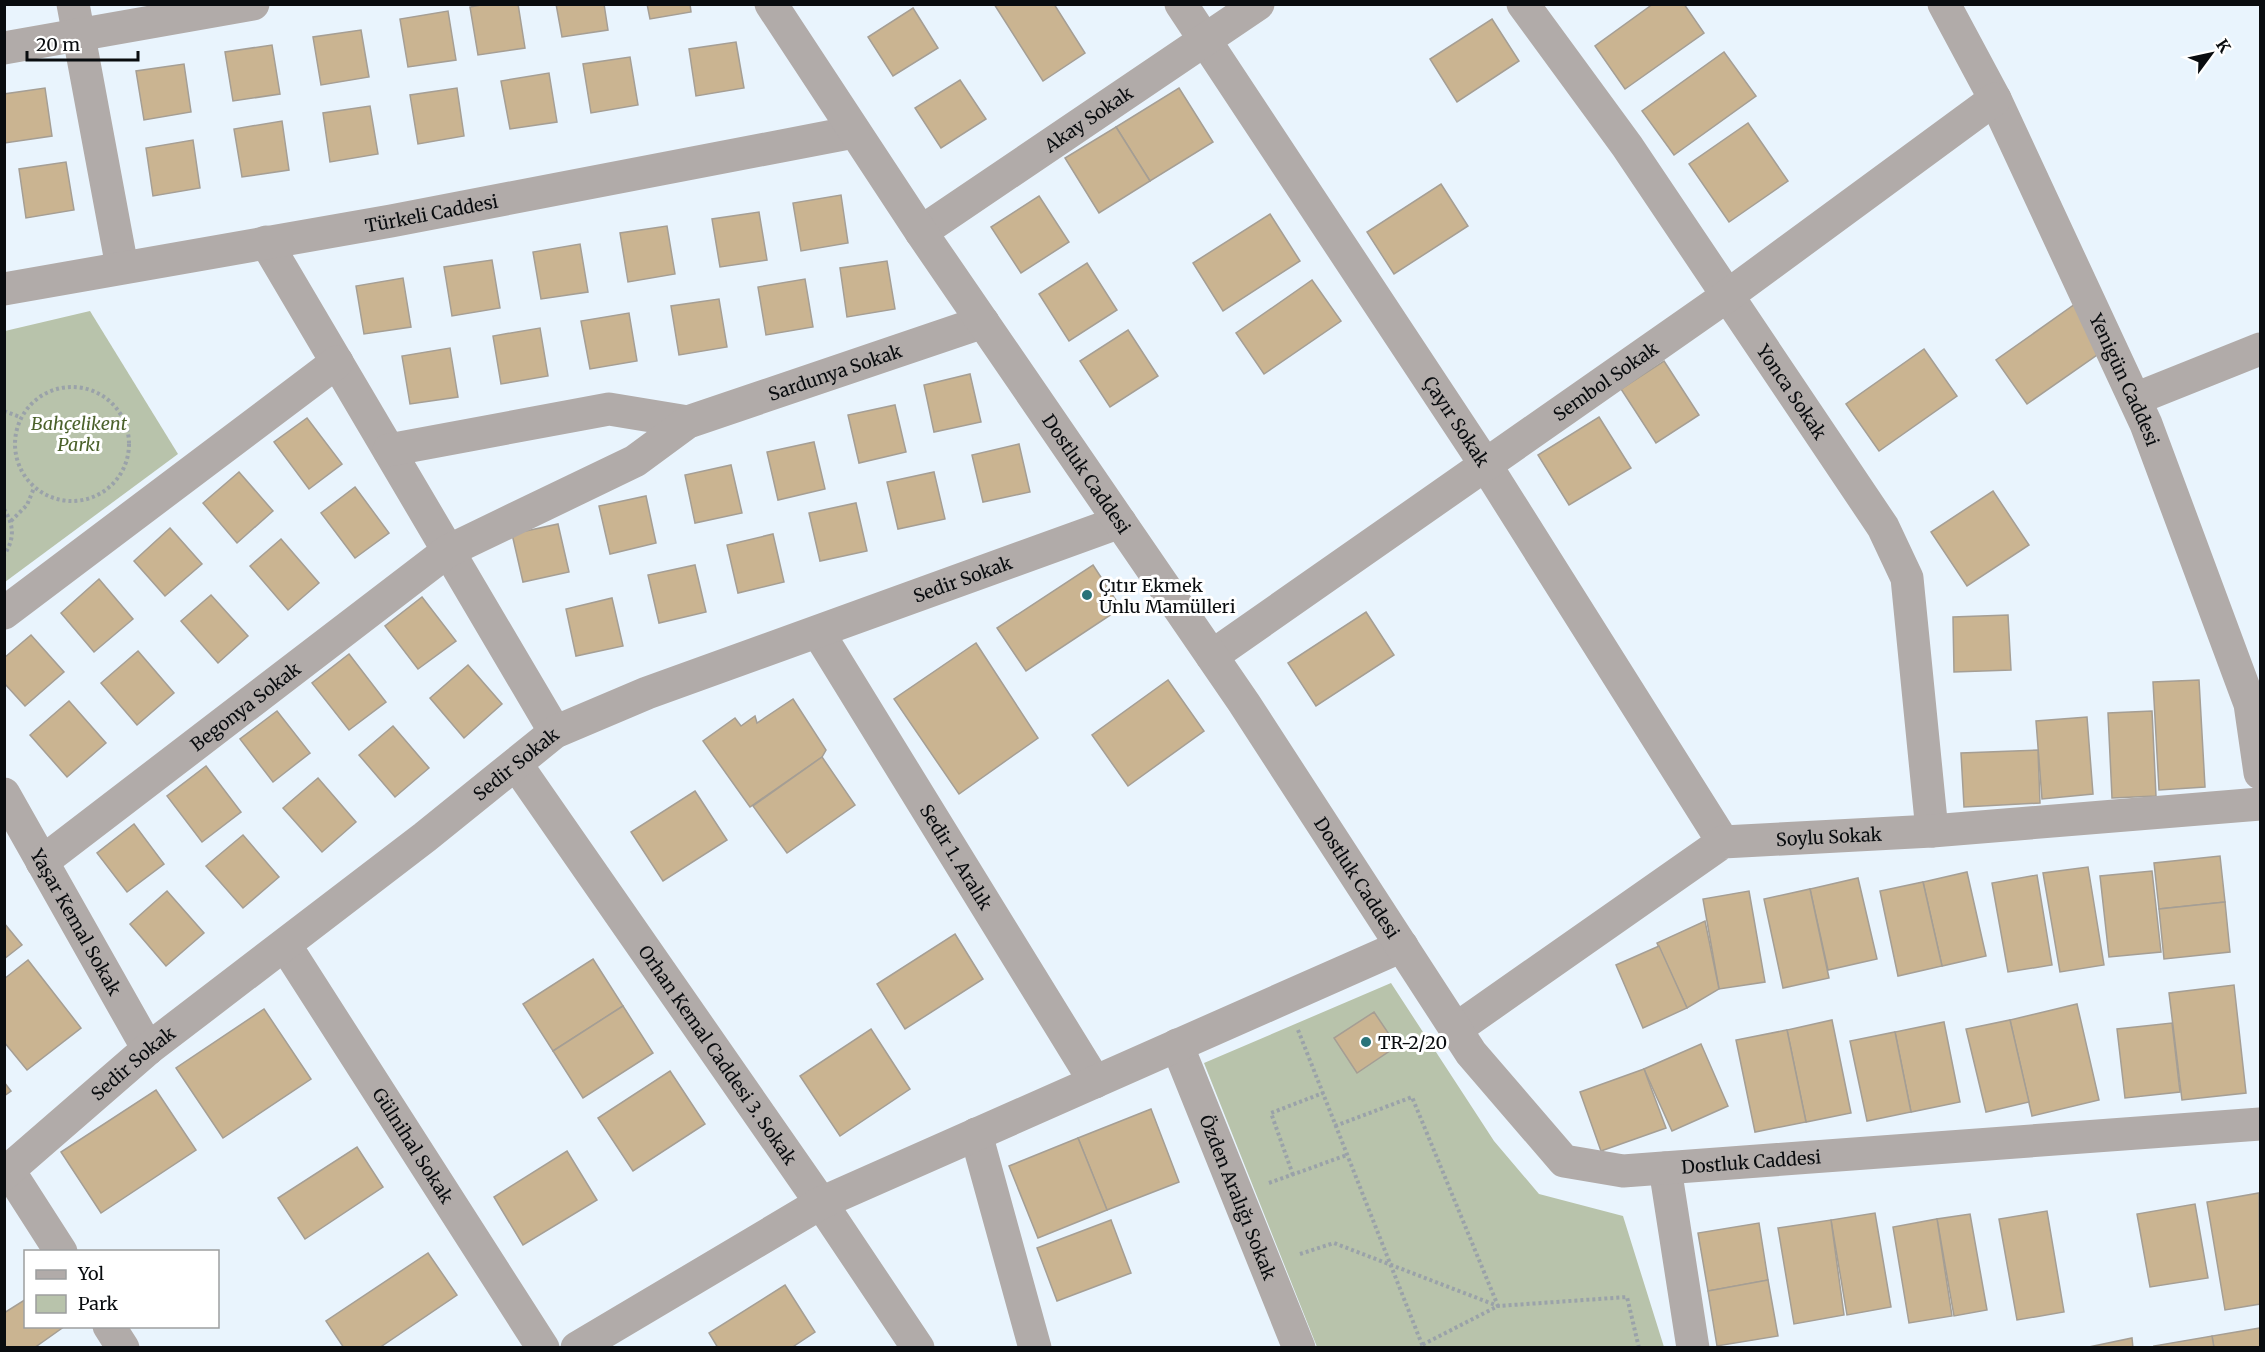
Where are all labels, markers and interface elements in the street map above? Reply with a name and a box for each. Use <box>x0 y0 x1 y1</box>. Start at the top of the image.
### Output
scale bar <box>27 24 138 62</box>
north arrow <box>2181 24 2241 84</box>
text: 20 m <box>36 33 80 56</box>
text: K <box>2212 35 2235 56</box>
street label: Akay Sokak <box>1039 80 1137 157</box>
street label: Türkeli Caddesi <box>363 189 500 237</box>
street label: Yenigün Caddesi <box>2084 309 2165 449</box>
street label: Sembol Sokak <box>1548 336 1663 426</box>
street label: Sardunya Sokak <box>765 339 905 405</box>
street label: Yonca Sokak <box>1752 339 1832 444</box>
street label: Çayır Sokak <box>1419 372 1495 471</box>
street label: Dostluk Caddesi <box>1038 409 1136 538</box>
park label: Bahçelikent Parkı <box>31 412 128 456</box>
street label: Sedir Sokak <box>910 550 1016 607</box>
place label: Çıtır Ekmek Unlu Mamülleri <box>1099 574 1236 618</box>
marker: Çıtır Ekmek Unlu Mamülleri <box>1080 588 1094 602</box>
street label: Begonya Sokak <box>186 656 305 756</box>
street label: Sedir Sokak <box>468 722 564 805</box>
street label: Sedir 1. Aralık <box>915 800 998 914</box>
street label: Dostluk Caddesi <box>1309 812 1405 943</box>
street label: Soylu Sokak <box>1775 822 1883 851</box>
street label: Yaşar Kemal Sokak <box>25 844 127 1000</box>
street label: Orhan Kemal Caddesi 3. Sokak <box>634 941 803 1169</box>
street label: Sedir Sokak <box>86 1021 180 1105</box>
place label: TR-2/20 <box>1378 1031 1447 1054</box>
marker: TR-2/20 <box>1359 1035 1373 1049</box>
street label: Gülnihal Sokak <box>368 1083 459 1208</box>
street label: Özden Aralığı Sokak <box>1195 1111 1282 1284</box>
street label: Dostluk Caddesi <box>1680 1145 1822 1178</box>
legend <box>24 1250 219 1328</box>
text: Yol <box>77 1262 104 1285</box>
text: Park <box>78 1292 119 1315</box>

